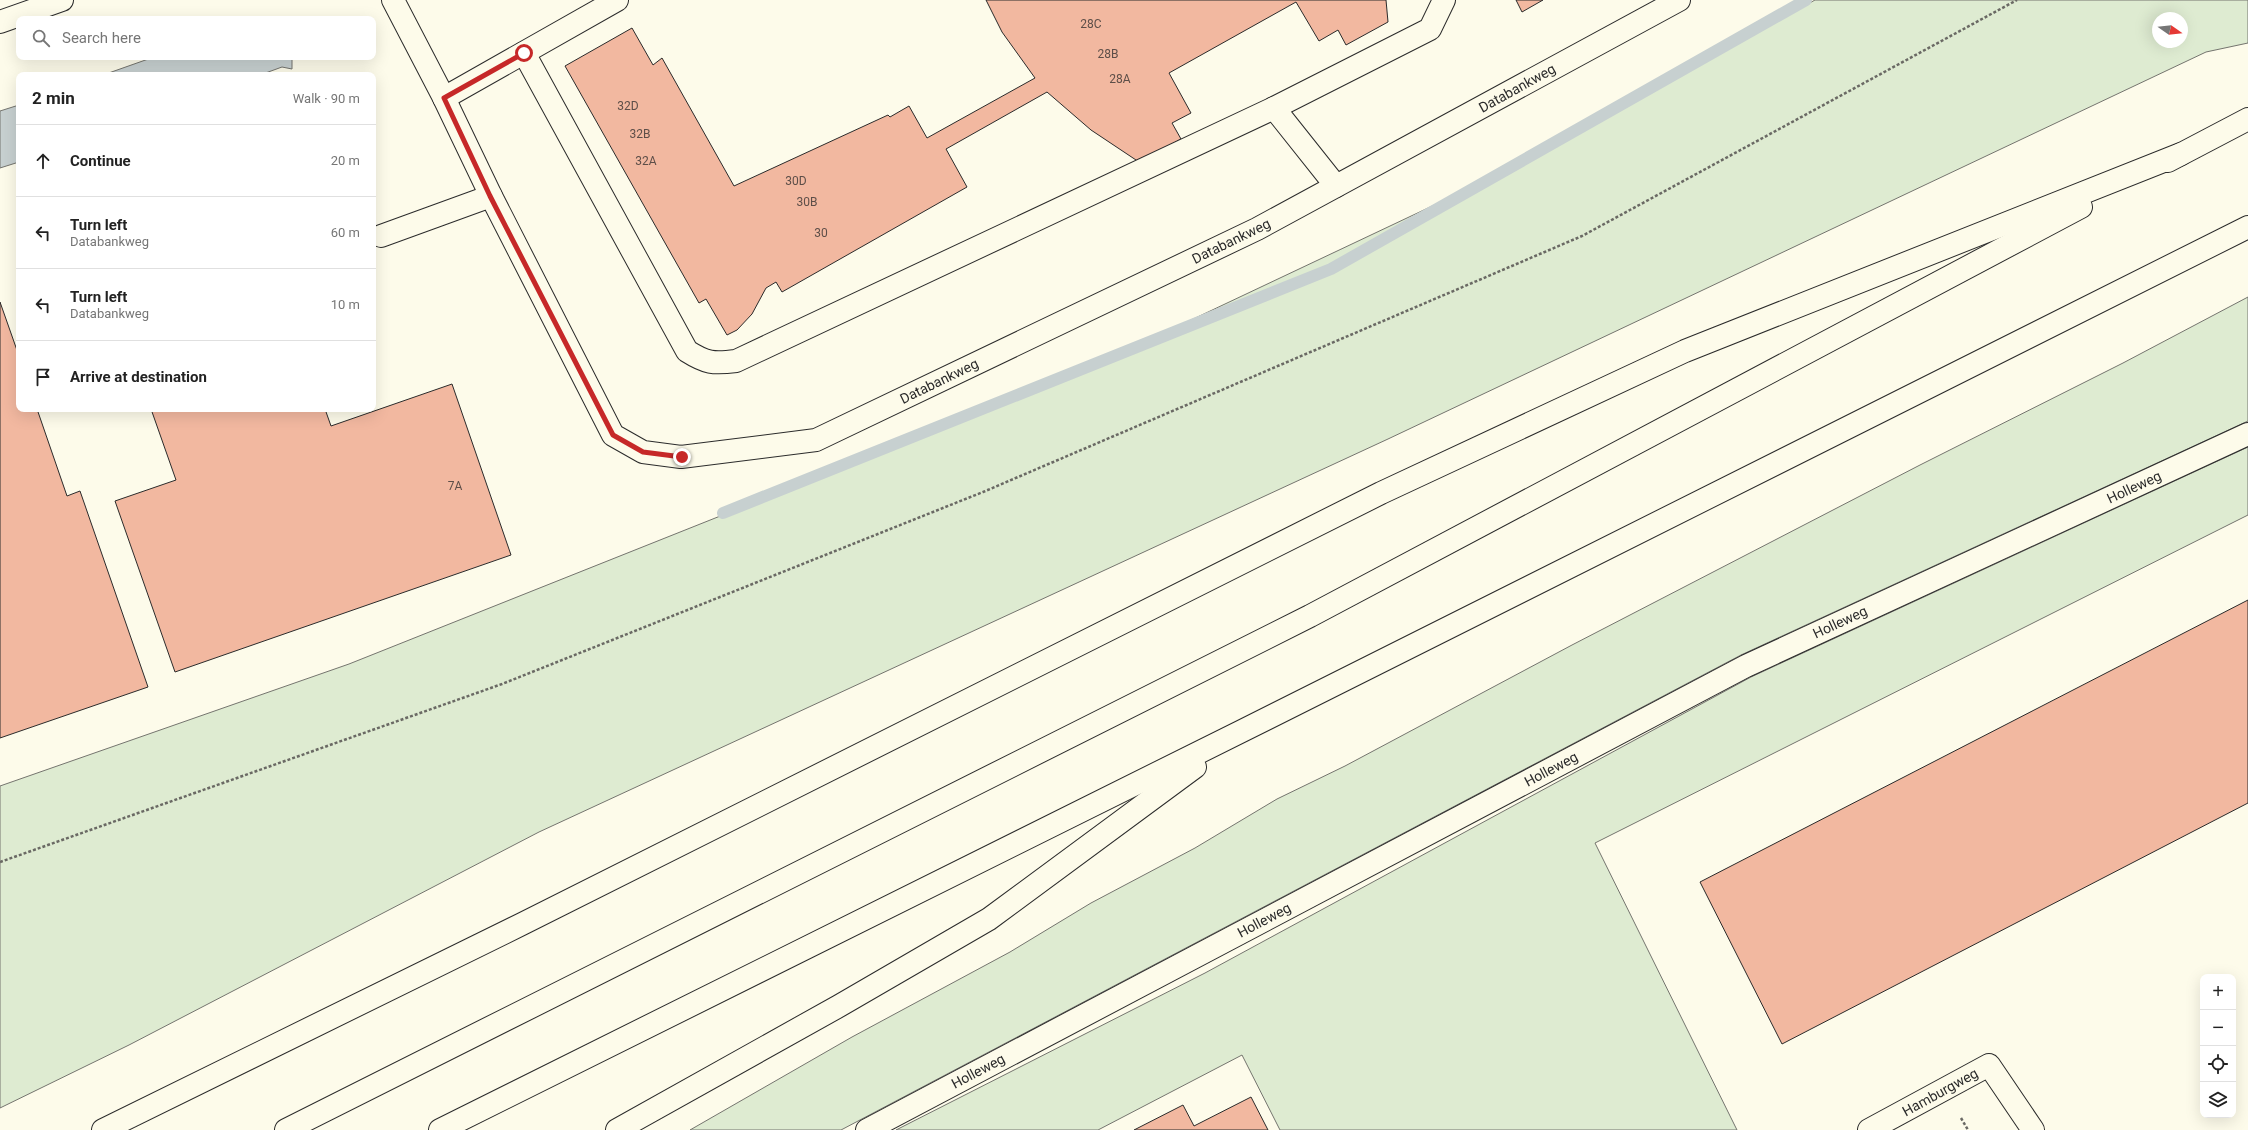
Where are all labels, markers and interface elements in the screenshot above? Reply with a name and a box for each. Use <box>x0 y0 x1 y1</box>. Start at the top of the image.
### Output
north arrow <box>2152 12 2188 48</box>
search box <box>16 16 376 60</box>
house number: 28C <box>1080 17 1102 31</box>
icon: search <box>30 27 52 49</box>
text: Search here <box>62 29 141 47</box>
route start <box>515 44 533 62</box>
house number: 28B <box>1098 47 1118 61</box>
street label: Databankweg <box>1476 60 1558 116</box>
house number: 28A <box>1109 72 1131 86</box>
text: 2 min <box>32 88 75 108</box>
text: Walk · 90 m <box>293 91 360 106</box>
house number: 32D <box>617 99 639 113</box>
house number: 32B <box>630 127 650 141</box>
icon: ahead <box>32 150 54 172</box>
text: Continue <box>70 152 131 170</box>
text: 20 m <box>331 153 360 168</box>
house number: 32A <box>635 154 657 168</box>
house number: 30D <box>785 174 807 188</box>
house number: 30B <box>797 195 817 209</box>
street label: Databankweg <box>1189 215 1273 267</box>
text: Turn left <box>70 216 127 234</box>
icon: left <box>32 222 54 244</box>
text: 60 m <box>331 225 360 240</box>
house number: 30 <box>814 226 828 240</box>
text: Databankweg <box>70 234 149 249</box>
text: Turn left <box>70 288 127 306</box>
icon: left <box>32 294 54 316</box>
text: 10 m <box>331 297 360 312</box>
text: Databankweg <box>70 306 149 321</box>
street label: Databankweg <box>897 355 981 407</box>
icon: arrive <box>32 366 54 388</box>
text: Arrive at destination <box>70 368 207 386</box>
route end <box>673 448 691 466</box>
street label: Holleweg <box>2104 467 2164 507</box>
house number: 7A <box>448 479 462 493</box>
street label: Holleweg <box>1810 602 1870 642</box>
street label: Holleweg <box>1522 748 1580 790</box>
street label: Holleweg <box>1235 899 1293 941</box>
map controls <box>2200 974 2236 1118</box>
button: + <box>2200 974 2236 1010</box>
button: − <box>2200 1010 2236 1046</box>
button: locate <box>2200 1046 2236 1082</box>
street label: Holleweg <box>949 1050 1007 1092</box>
street label: Hamburgweg <box>1899 1065 1981 1119</box>
button: layers <box>2200 1082 2236 1118</box>

